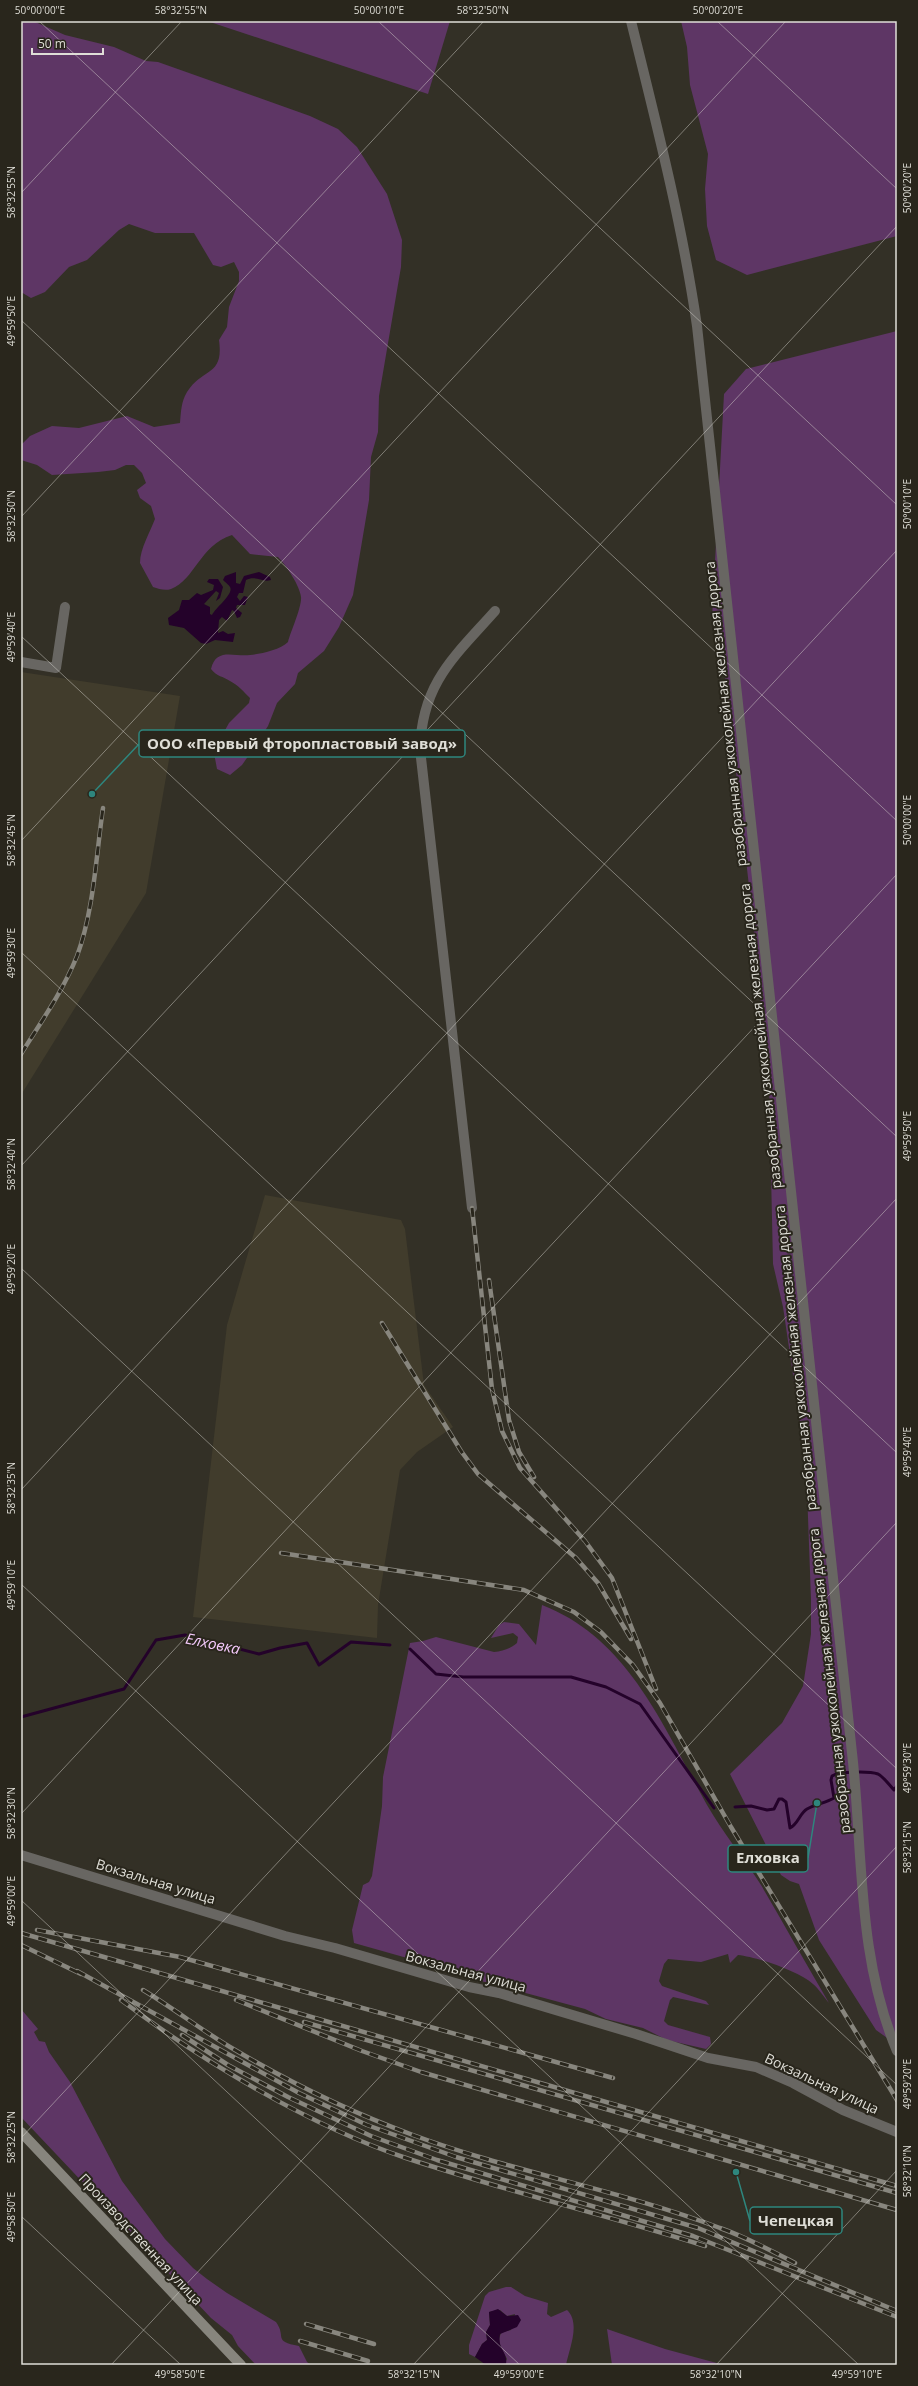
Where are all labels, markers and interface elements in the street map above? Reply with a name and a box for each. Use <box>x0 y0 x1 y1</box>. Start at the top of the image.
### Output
text: 50°00'00"E <box>15 3 65 17</box>
text: 58°32'55"N <box>155 3 207 17</box>
text: 50°00'10"E <box>354 3 404 17</box>
text: 58°32'50"N <box>457 3 509 17</box>
text: 50°00'20"E <box>693 3 743 17</box>
scale bar <box>32 30 103 56</box>
text: 50 m <box>38 35 66 52</box>
text: 50°00'20"E <box>900 163 914 213</box>
text: 58°32'55"N <box>4 166 18 218</box>
text: 49°59'50"E <box>4 296 18 346</box>
text: 50°00'10"E <box>900 479 914 529</box>
text: 58°32'50"N <box>4 490 18 542</box>
street label: разобранная узкоколейная железная дорога <box>700 560 750 868</box>
text: 49°59'40"E <box>4 612 18 662</box>
callout: ООО «Первый фторопластовый завод» <box>139 730 465 757</box>
text: ООО «Первый фторопластовый завод» <box>147 733 457 753</box>
text: 50°00'00"E <box>900 795 914 845</box>
text: 58°32'45"N <box>4 814 18 866</box>
street label: разобранная узкоколейная железная дорога <box>735 882 785 1190</box>
text: 49°59'30"E <box>4 928 18 978</box>
text: 49°59'50"E <box>900 1111 914 1161</box>
text: 58°32'40"N <box>4 1138 18 1190</box>
street label: разобранная узкоколейная железная дорога <box>770 1204 820 1512</box>
text: 49°59'20"E <box>4 1244 18 1294</box>
text: 49°59'40"E <box>900 1427 914 1477</box>
text: 58°32'35"N <box>4 1462 18 1514</box>
street label: разобранная узкоколейная железная дорога <box>804 1527 854 1835</box>
text: 49°59'10"E <box>4 1560 18 1610</box>
water label: Елховка <box>184 1627 243 1659</box>
text: 49°59'30"E <box>900 1743 914 1793</box>
text: 58°32'30"N <box>4 1787 18 1839</box>
text: 58°32'15"N <box>900 1821 914 1873</box>
callout: Елховка <box>728 1845 808 1872</box>
text: Елховка <box>736 1847 800 1867</box>
street label: Вокзальная улица <box>94 1854 218 1908</box>
text: 49°59'00"E <box>4 1876 18 1926</box>
street label: Вокзальная улица <box>404 1946 528 1996</box>
street label: Вокзальная улица <box>762 2048 882 2118</box>
text: 49°59'20"E <box>900 2059 914 2109</box>
text: 58°32'25"N <box>4 2111 18 2163</box>
text: 58°32'10"N <box>900 2145 914 2197</box>
street label: Производственная улица <box>75 2169 207 2309</box>
text: 49°58'50"E <box>4 2192 18 2242</box>
callout: Чепецкая <box>750 2207 842 2234</box>
text: Чепецкая <box>758 2210 834 2230</box>
text: 49°58'50"E <box>155 2367 205 2381</box>
text: 58°32'15"N <box>388 2367 440 2381</box>
text: 49°59'00"E <box>494 2367 544 2381</box>
text: 58°32'10"N <box>690 2367 742 2381</box>
text: 49°59'10"E <box>832 2367 882 2381</box>

